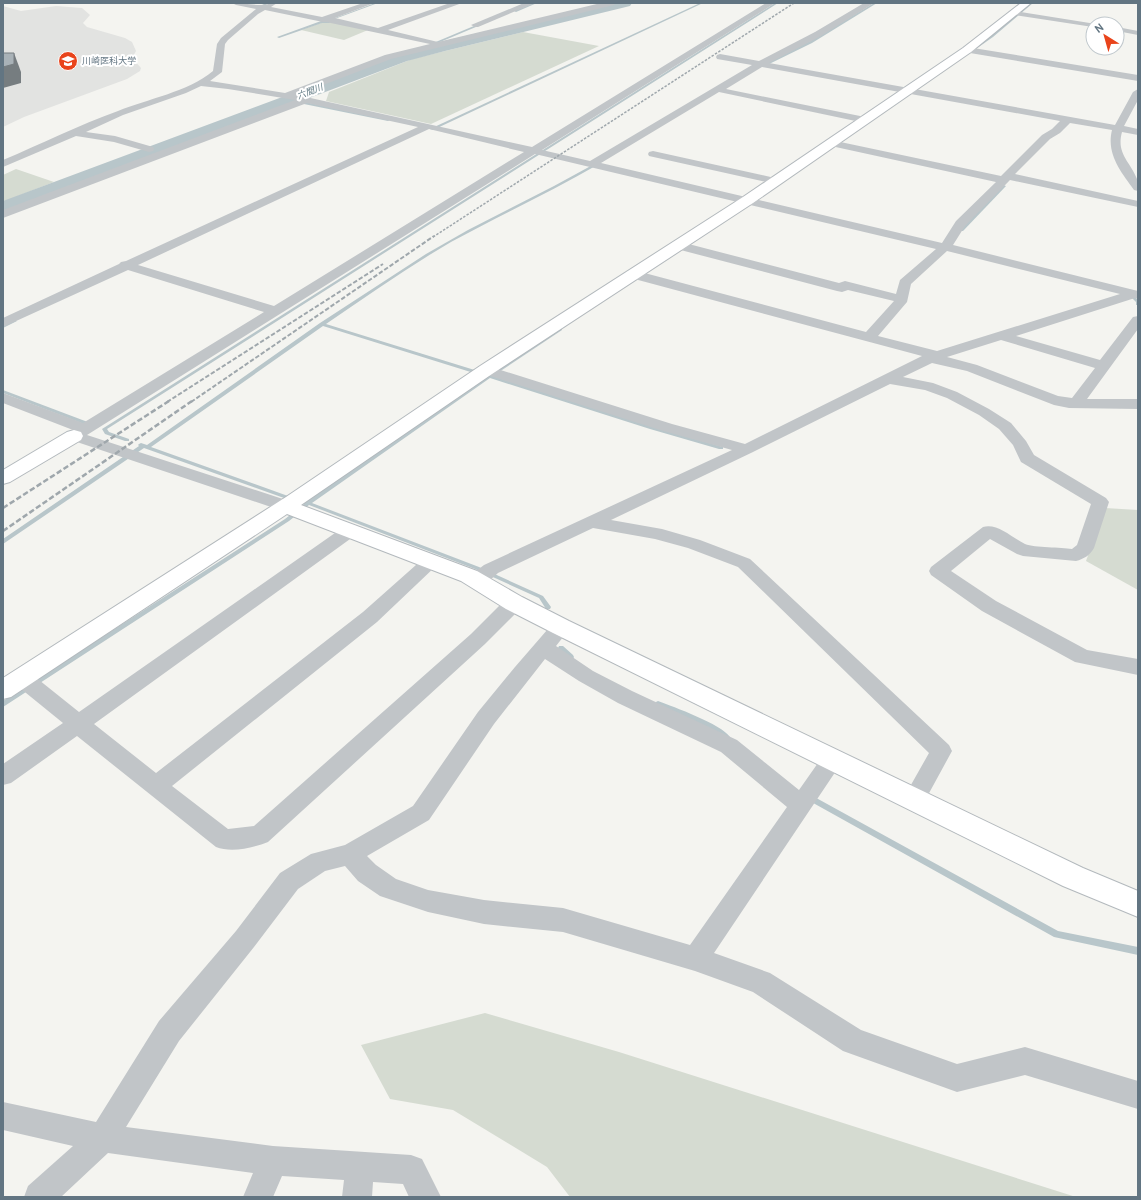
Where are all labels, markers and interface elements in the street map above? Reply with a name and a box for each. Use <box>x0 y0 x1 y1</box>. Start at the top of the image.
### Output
north arrow <box>1085 16 1125 56</box>
text: N <box>1092 21 1107 37</box>
school or university icon: 川崎医科大学 <box>57 50 79 72</box>
place label: 川崎医科大学 <box>82 56 136 67</box>
water label: 六間川 <box>295 82 326 102</box>

